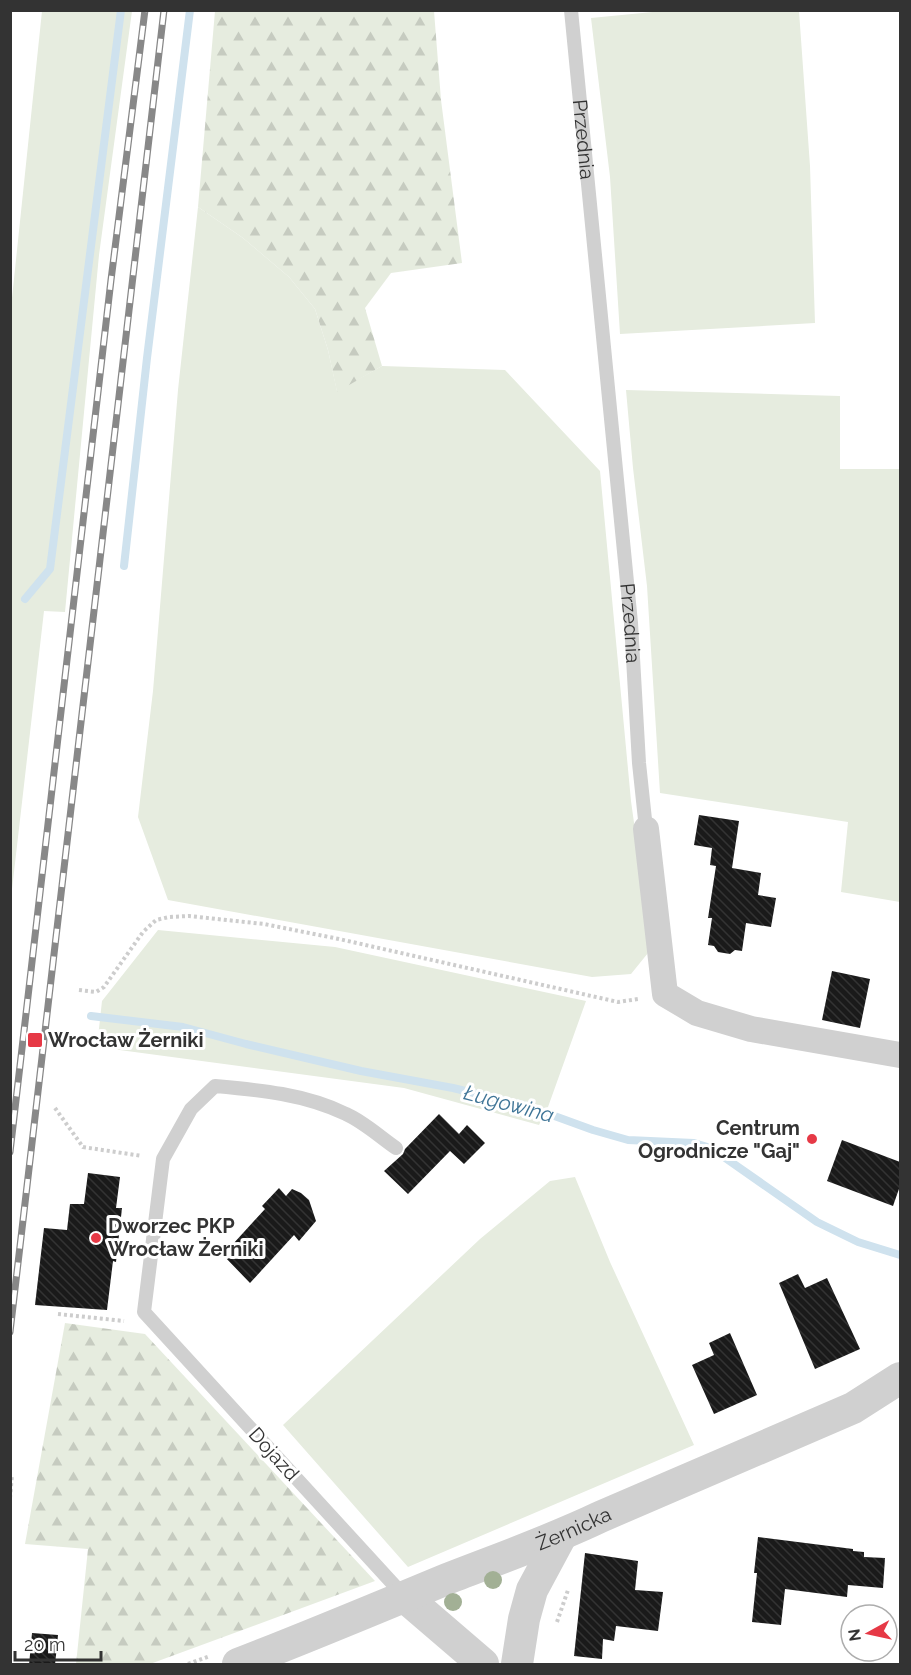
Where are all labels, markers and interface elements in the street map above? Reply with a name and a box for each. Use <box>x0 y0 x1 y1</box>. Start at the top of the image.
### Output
street label: Przednia <box>568 98 600 180</box>
street label: Przednia <box>615 582 645 664</box>
place label: Wrocław Żerniki <box>48 1028 204 1052</box>
marker: Wrocław Żerniki <box>26 1031 44 1049</box>
water label: Ługowina <box>461 1080 557 1128</box>
place label: Centrum Ogrodnicze "Gaj" <box>638 1116 800 1163</box>
marker: Centrum Ogrodnicze "Gaj" <box>805 1132 819 1146</box>
place label: Dworzec PKP Wrocław Żerniki <box>108 1214 264 1261</box>
marker: Dworzec PKP Wrocław Żerniki <box>89 1231 103 1245</box>
street label: Dojazd <box>244 1422 304 1486</box>
street label: Żernicka <box>532 1502 615 1555</box>
north arrow <box>839 1603 899 1663</box>
scale bar <box>15 1624 100 1662</box>
text: N <box>844 1628 865 1642</box>
text: 20 m <box>24 1634 66 1655</box>

